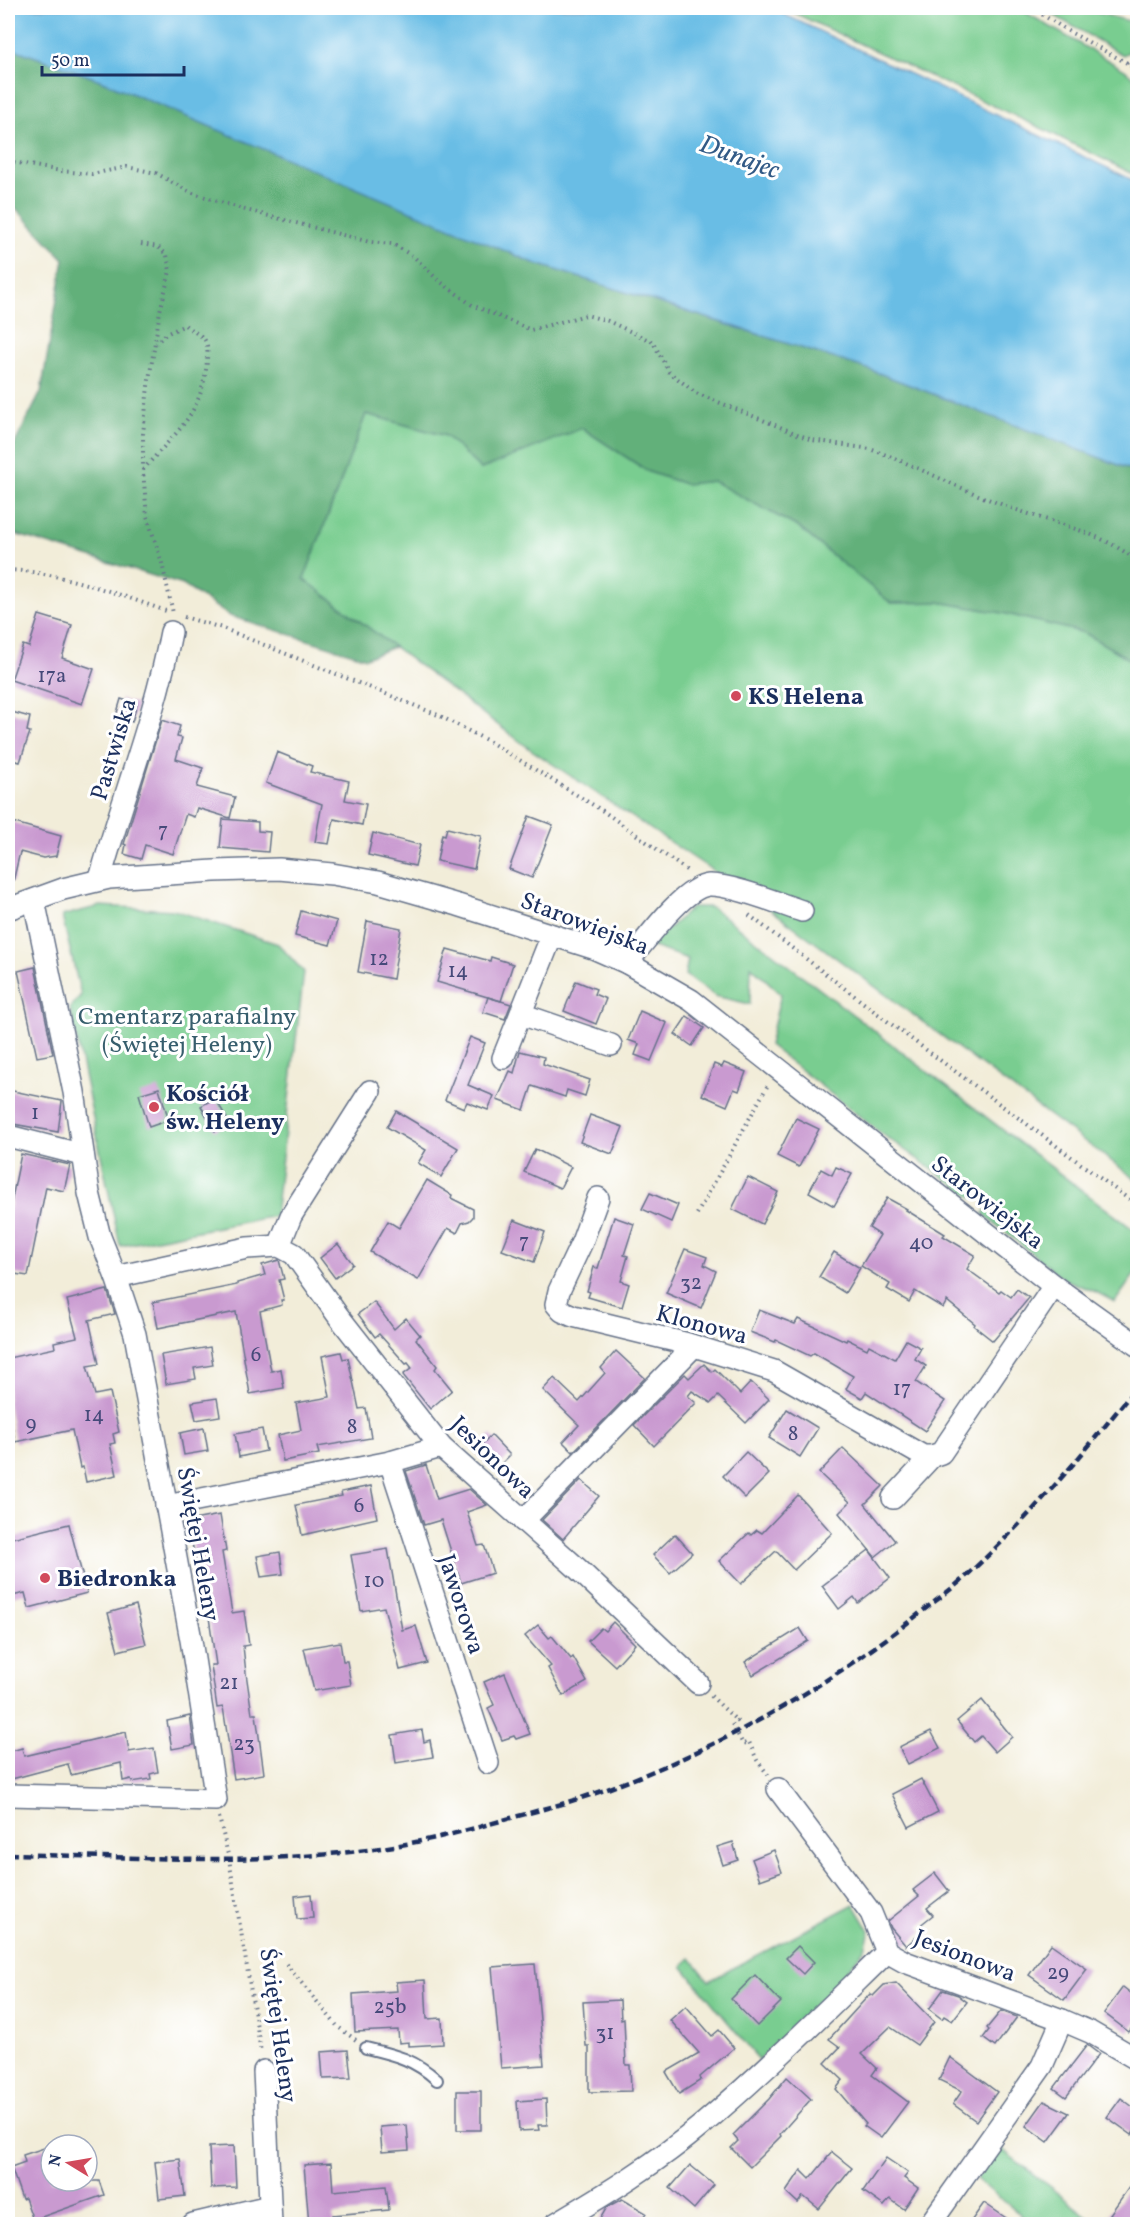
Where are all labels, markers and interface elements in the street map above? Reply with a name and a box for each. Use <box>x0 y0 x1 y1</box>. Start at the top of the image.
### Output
scale bar <box>42 39 184 77</box>
text: 50 m <box>51 49 90 74</box>
water label: Dunajec <box>694 127 785 189</box>
house number: 17a <box>38 662 66 691</box>
place label: KS Helena <box>748 681 864 715</box>
marker: KS Helena <box>729 689 743 703</box>
street label: Pastwiska <box>83 694 147 805</box>
house number: 7 <box>158 817 168 846</box>
street label: Starowiejska <box>515 885 654 965</box>
house number: 12 <box>369 945 389 974</box>
house number: 14 <box>448 957 468 986</box>
park label: Cmentarz parafialny (Świętej Heleny) <box>78 1001 296 1063</box>
place label: Kościół św. Heleny <box>166 1078 285 1140</box>
house number: 1 <box>31 1099 39 1128</box>
marker: Kościół św. Heleny <box>147 1100 161 1114</box>
street label: Starowiejska <box>923 1148 1051 1259</box>
house number: 7 <box>519 1228 529 1257</box>
house number: 40 <box>909 1229 933 1258</box>
house number: 32 <box>680 1269 702 1298</box>
street label: Klonowa <box>652 1297 751 1354</box>
house number: 6 <box>251 1341 261 1370</box>
house number: 17 <box>893 1375 911 1404</box>
house number: 14 <box>84 1401 104 1430</box>
street label: Jesionowa <box>441 1409 542 1508</box>
house number: 9 <box>26 1410 37 1439</box>
house number: 8 <box>347 1413 357 1442</box>
house number: 8 <box>788 1420 798 1449</box>
street label: Świętej Heleny <box>167 1465 227 1624</box>
house number: 6 <box>354 1492 364 1521</box>
street label: Jaworowa <box>428 1550 492 1659</box>
place label: Biedronka <box>57 1563 177 1597</box>
house number: 10 <box>364 1567 384 1596</box>
marker: Biedronka <box>38 1571 52 1585</box>
house number: 21 <box>219 1669 239 1698</box>
house number: 23 <box>233 1730 255 1759</box>
street label: Jesionowa <box>908 1922 1020 1992</box>
street label: Świętej Heleny <box>249 1946 305 2105</box>
house number: 29 <box>1047 1959 1069 1988</box>
house number: 25b <box>374 1993 406 2022</box>
house number: 31 <box>596 2019 614 2048</box>
north arrow <box>39 2133 99 2193</box>
text: N <box>44 2152 68 2168</box>

